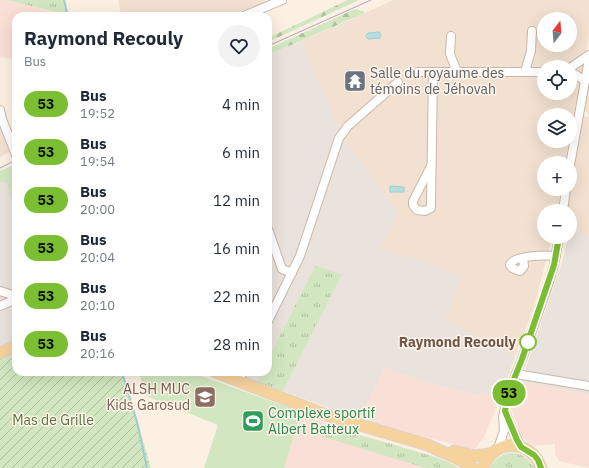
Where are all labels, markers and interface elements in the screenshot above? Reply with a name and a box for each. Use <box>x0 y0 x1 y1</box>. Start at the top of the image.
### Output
north arrow <box>537 12 577 52</box>
map controls <box>537 12 577 244</box>
button: heart <box>218 25 260 67</box>
text: Raymond Recouly <box>24 26 183 50</box>
text: Bus <box>24 53 46 70</box>
button: locate <box>537 60 577 100</box>
place label: Salle du royaume des témoins de Jéhovah <box>370 64 505 98</box>
temple icon: Salle du royaume des témoins de Jéhovah <box>342 68 368 94</box>
text: Bus <box>80 86 107 105</box>
text: 53 <box>38 95 54 113</box>
text: 4 min <box>222 95 260 114</box>
text: 19:52 <box>80 105 115 122</box>
button: layers <box>537 108 577 148</box>
text: Bus <box>80 134 107 153</box>
text: 53 <box>38 143 54 161</box>
text: 6 min <box>222 143 260 162</box>
text: 19:54 <box>80 153 115 170</box>
button: + <box>537 156 577 196</box>
text: Bus <box>80 182 107 201</box>
text: 53 <box>38 191 54 209</box>
text: 12 min <box>213 191 260 210</box>
text: 20:00 <box>80 201 115 218</box>
button: − <box>537 204 577 244</box>
text: Bus <box>80 230 107 249</box>
text: 53 <box>38 239 54 257</box>
text: 16 min <box>213 239 260 258</box>
text: 20:04 <box>80 249 115 266</box>
text: Bus <box>80 278 107 297</box>
text: 53 <box>38 287 54 305</box>
text: 22 min <box>213 287 260 306</box>
text: 20:10 <box>80 297 115 314</box>
text: Bus <box>80 326 107 345</box>
place label: Raymond Recouly <box>399 333 517 351</box>
marker: Raymond Recouly <box>519 333 537 351</box>
text: 53 <box>38 335 54 353</box>
text: 28 min <box>213 335 260 354</box>
text: 20:16 <box>80 345 115 362</box>
place label: ALSH MUC Kids Garosud <box>106 380 190 414</box>
line badge: 53 <box>491 380 527 406</box>
school or university icon: ALSH MUC Kids Garosud <box>192 384 218 410</box>
text: 53 <box>501 384 517 402</box>
place label: Complexe sportif Albert Batteux <box>268 404 376 438</box>
sports icon: Complexe sportif Albert Batteux <box>240 408 266 434</box>
park label: Mas de Grille <box>12 411 94 429</box>

